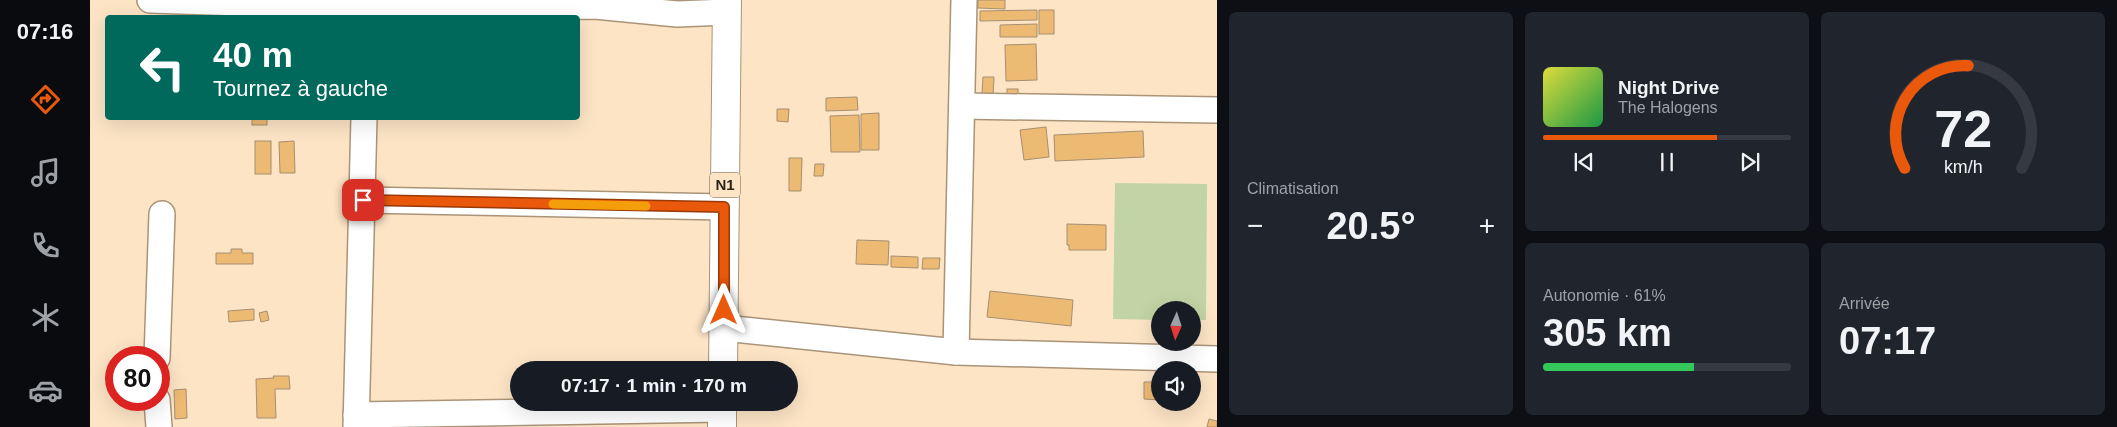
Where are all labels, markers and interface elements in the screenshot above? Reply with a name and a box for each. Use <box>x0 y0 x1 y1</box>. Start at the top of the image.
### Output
text: 07:16 <box>17 19 73 44</box>
icon: left <box>130 35 195 100</box>
text: 40 m <box>213 35 293 74</box>
text: Tournez à gauche <box>213 76 388 101</box>
text: Night Drive <box>1618 77 1719 98</box>
icon: directions <box>28 82 63 117</box>
text: The Halogens <box>1618 99 1718 116</box>
text: 72 <box>1934 100 1992 158</box>
icon: previous <box>1570 148 1598 176</box>
icon: pause <box>1653 148 1681 176</box>
icon: next <box>1736 148 1764 176</box>
icon: music <box>28 155 63 190</box>
text: km/h <box>1944 157 1982 177</box>
road number: N1 <box>710 172 740 198</box>
pin <box>342 179 384 221</box>
text: Climatisation <box>1247 180 1339 197</box>
icon: arrive <box>349 186 377 214</box>
text: 20.5° <box>1326 205 1416 247</box>
text: − <box>1247 210 1263 241</box>
text: + <box>1479 210 1495 241</box>
icon: phone <box>28 228 63 263</box>
position arrow <box>697 283 749 335</box>
text: Autonomie · 61% <box>1543 287 1666 304</box>
text: Arrivée <box>1839 295 1890 312</box>
icon: climate <box>28 300 63 335</box>
north arrow <box>1151 301 1201 351</box>
map controls <box>1151 301 1201 411</box>
text: 305 km <box>1543 312 1672 354</box>
text: 07:17 <box>1839 320 1936 362</box>
speed limit sign: 80 <box>105 346 170 411</box>
button: sound <box>1151 361 1201 411</box>
icon: car <box>28 373 63 408</box>
text: 07:17 · 1 min · 170 m <box>561 375 747 396</box>

